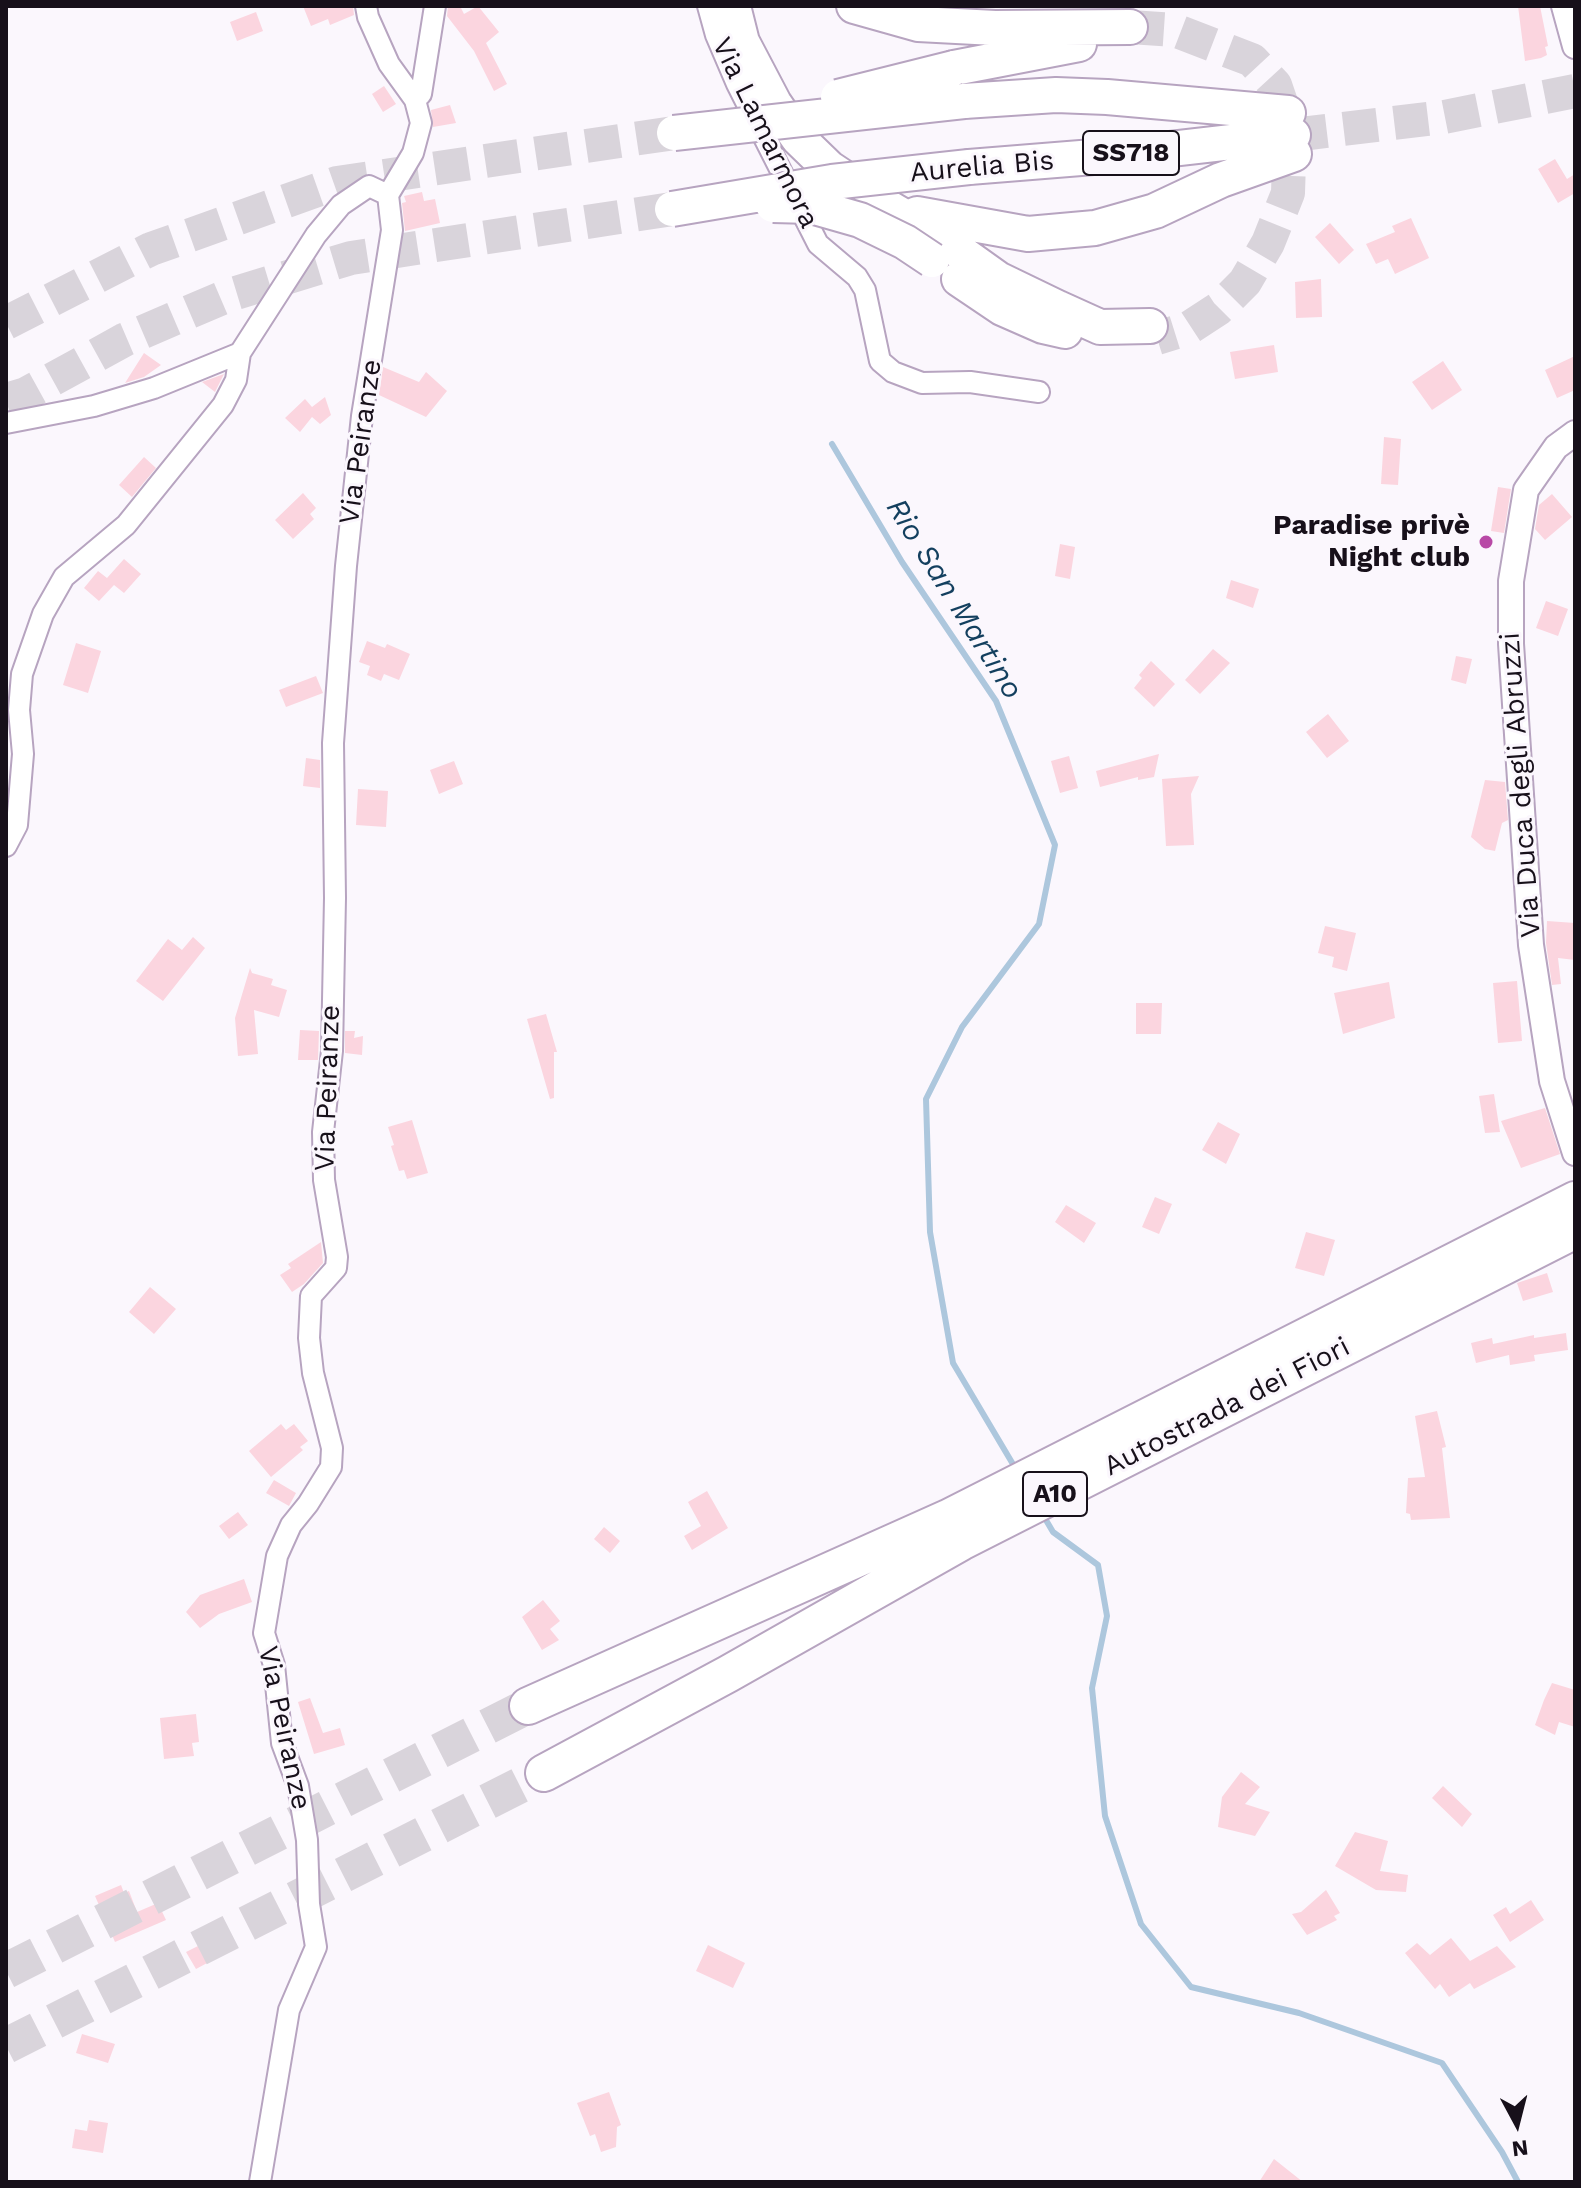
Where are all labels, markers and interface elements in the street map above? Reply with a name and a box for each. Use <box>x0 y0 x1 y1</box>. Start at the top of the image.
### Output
street label: Via Lamarmora <box>704 32 826 234</box>
road number: SS718 <box>1083 131 1179 175</box>
street label: Aurelia Bis <box>909 144 1055 190</box>
street label: Via Peiranze <box>333 357 389 527</box>
water label: Rio San Martino <box>878 492 1030 706</box>
place label: Paradise privè Night club <box>1273 509 1470 575</box>
marker: Paradise privè Night club <box>1477 533 1495 551</box>
street label: Via Duca degli Abruzzi <box>1494 631 1548 939</box>
street label: Via Peiranze <box>308 1004 348 1172</box>
street label: Autostrada dei Fiori <box>1099 1330 1355 1484</box>
road number: A10 <box>1023 1472 1087 1516</box>
street label: Via Peiranze <box>250 1643 318 1813</box>
north arrow <box>1477 2084 1557 2164</box>
text: N <box>1510 2135 1530 2162</box>

